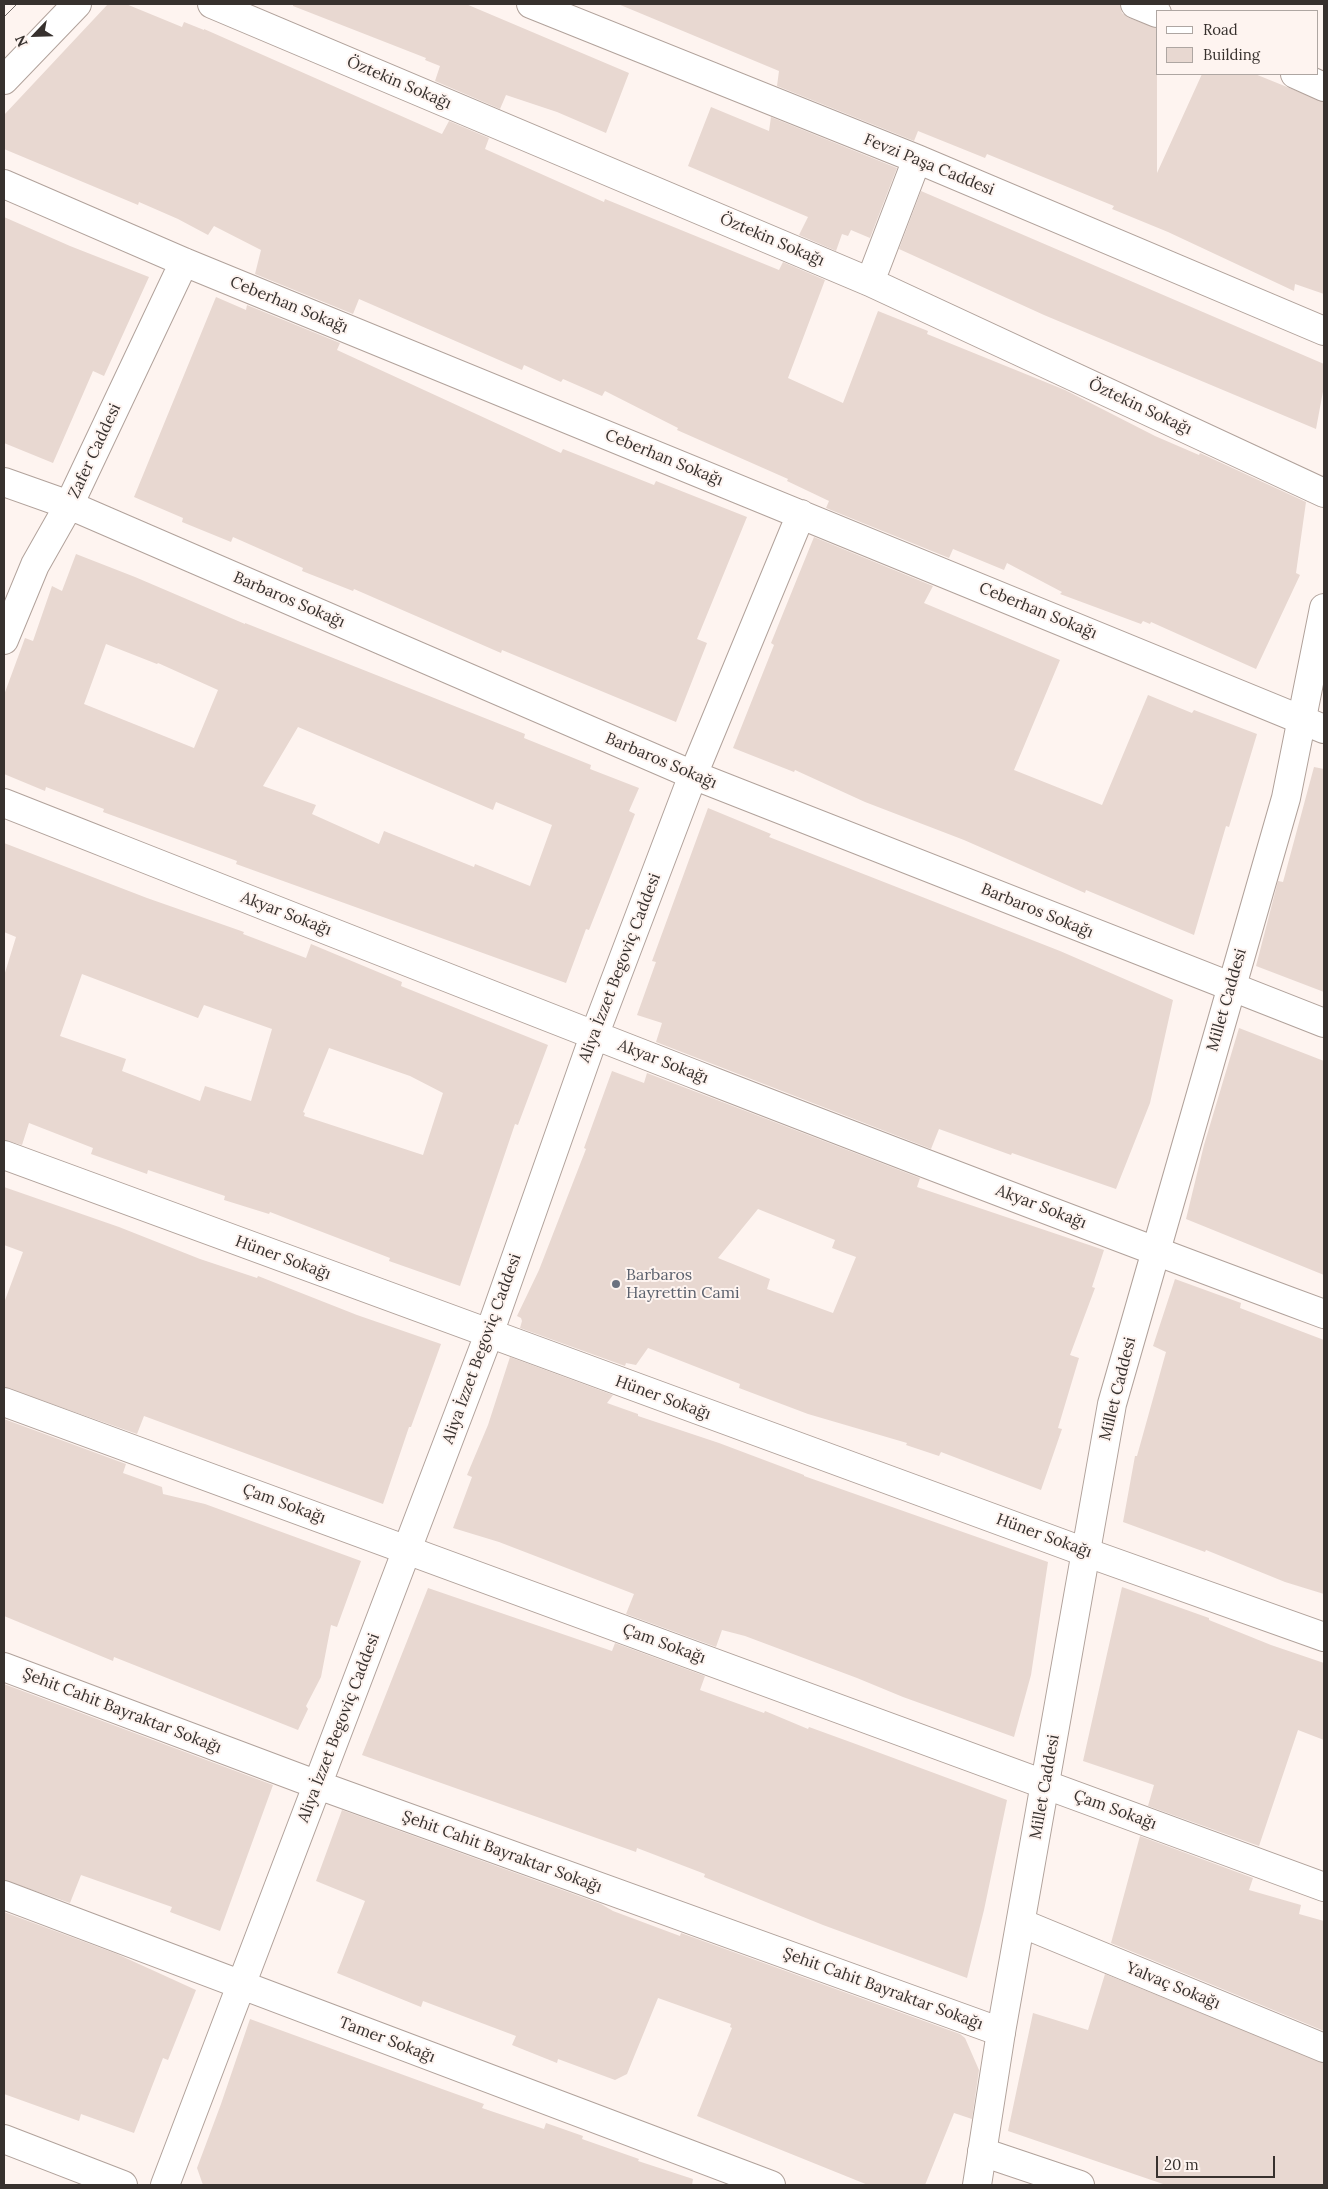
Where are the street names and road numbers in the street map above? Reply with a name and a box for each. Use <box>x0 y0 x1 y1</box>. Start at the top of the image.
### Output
street label: Öztekin Sokağı <box>344 52 454 114</box>
street label: Fevzi Paşa Caddesi <box>861 130 997 200</box>
street label: Öztekin Sokağı <box>717 209 827 271</box>
street label: Ceberhan Sokağı <box>227 273 351 337</box>
street label: Öztekin Sokağı <box>1085 375 1195 439</box>
street label: Zafer Caddesi <box>65 401 125 501</box>
street label: Ceberhan Sokağı <box>602 426 726 490</box>
street label: Barbaros Sokağı <box>230 568 348 632</box>
street label: Ceberhan Sokağı <box>976 579 1100 643</box>
street label: Barbaros Sokağı <box>602 729 720 793</box>
street label: Aliya İzzet Begoviç Caddesi <box>575 871 665 1065</box>
street label: Barbaros Sokağı <box>978 880 1096 942</box>
street label: Akyar Sokağı <box>238 888 334 940</box>
street label: Millet Caddesi <box>1203 946 1251 1054</box>
street label: Akyar Sokağı <box>615 1036 711 1088</box>
street label: Akyar Sokağı <box>993 1181 1089 1233</box>
street label: Hüner Sokağı <box>233 1232 333 1284</box>
street label: Aliya İzzet Begoviç Caddesi <box>439 1251 525 1447</box>
street label: Millet Caddesi <box>1096 1335 1140 1443</box>
street label: Hüner Sokağı <box>613 1372 713 1424</box>
street label: Çam Sokağı <box>240 1480 328 1528</box>
street label: Hüner Sokağı <box>994 1510 1094 1562</box>
street label: Çam Sokağı <box>620 1620 708 1668</box>
street label: Aliya İzzet Begoviç Caddesi <box>294 1631 384 1825</box>
street label: Şehit Cahit Bayraktar Sokağı <box>20 1664 224 1758</box>
street label: Millet Caddesi <box>1026 1733 1064 1841</box>
street label: Çam Sokağı <box>1071 1786 1159 1834</box>
street label: Şehit Cahit Bayraktar Sokağı <box>399 1807 605 1897</box>
street label: Şehit Cahit Bayraktar Sokağı <box>780 1944 986 2034</box>
street label: Yalvaç Sokağı <box>1123 1958 1223 2014</box>
street label: Tamer Sokağı <box>336 2013 438 2067</box>

